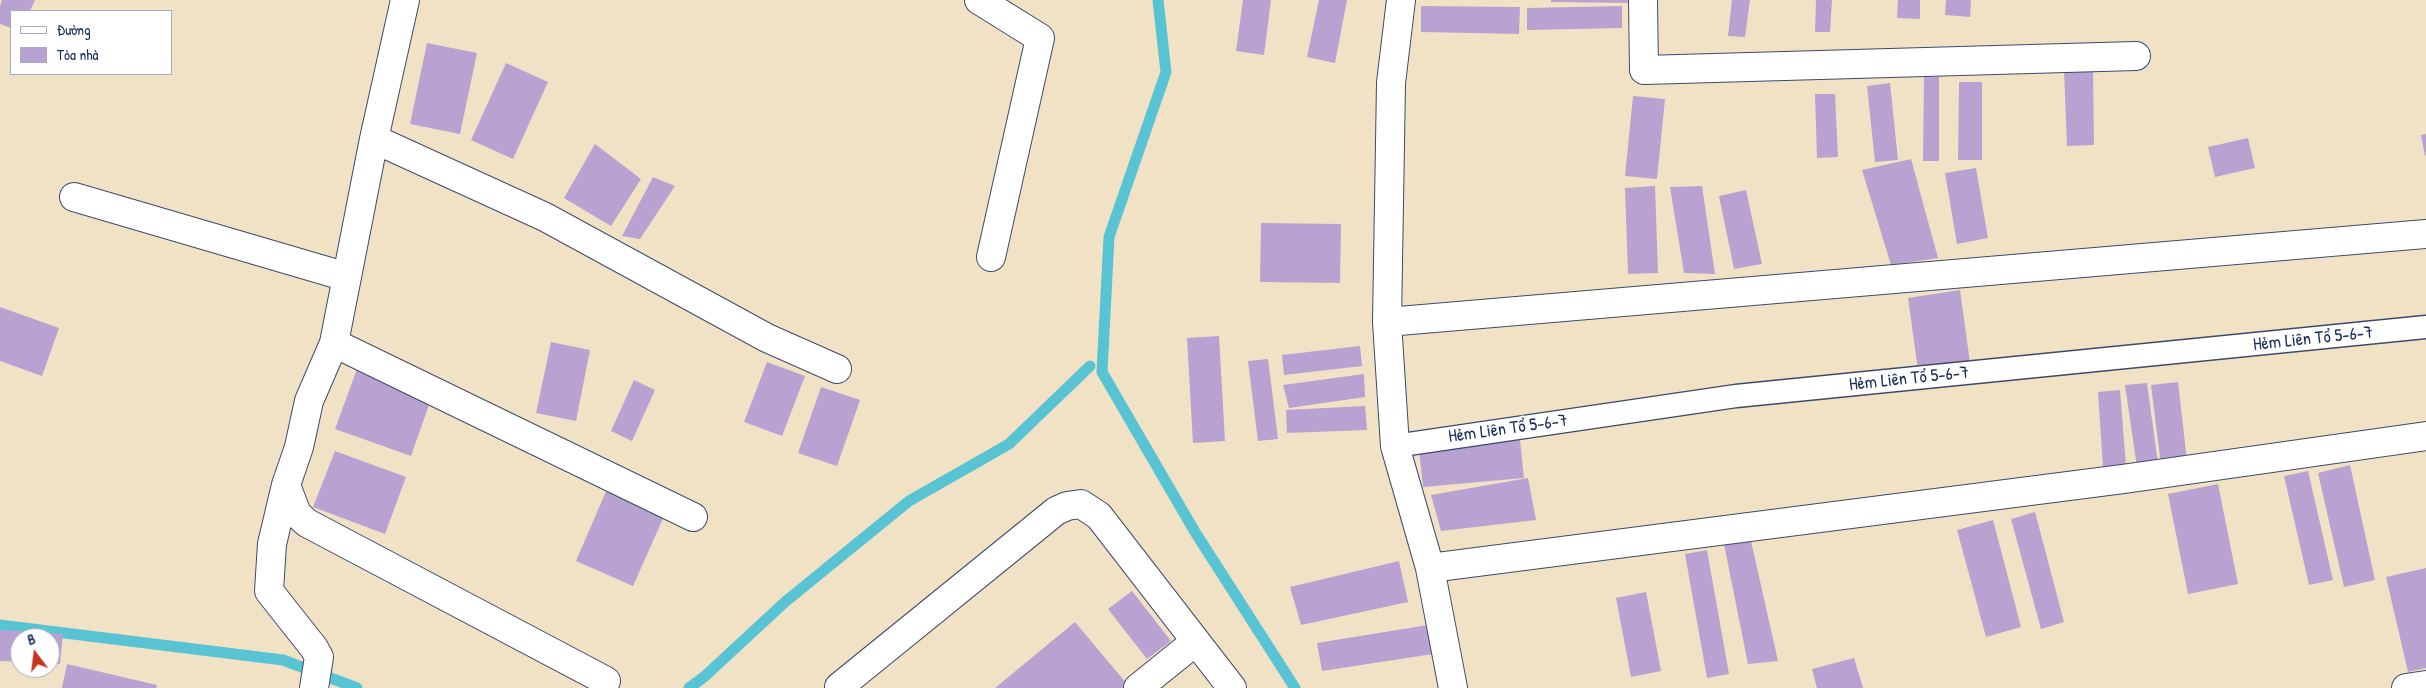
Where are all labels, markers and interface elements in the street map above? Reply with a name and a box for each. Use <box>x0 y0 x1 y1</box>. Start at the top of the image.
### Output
legend <box>10 10 172 75</box>
text: Đường <box>57 19 91 40</box>
text: Tòa nhà <box>57 44 98 65</box>
street label: Hẻm Liên Tổ 5-6-7 <box>2252 322 2374 356</box>
street label: Hẻm Liên Tổ 5-6-7 <box>1848 362 1970 396</box>
street label: Hẻm Liên Tổ 5-6-7 <box>1447 410 1569 448</box>
north arrow <box>10 628 60 678</box>
text: B <box>25 629 37 649</box>

